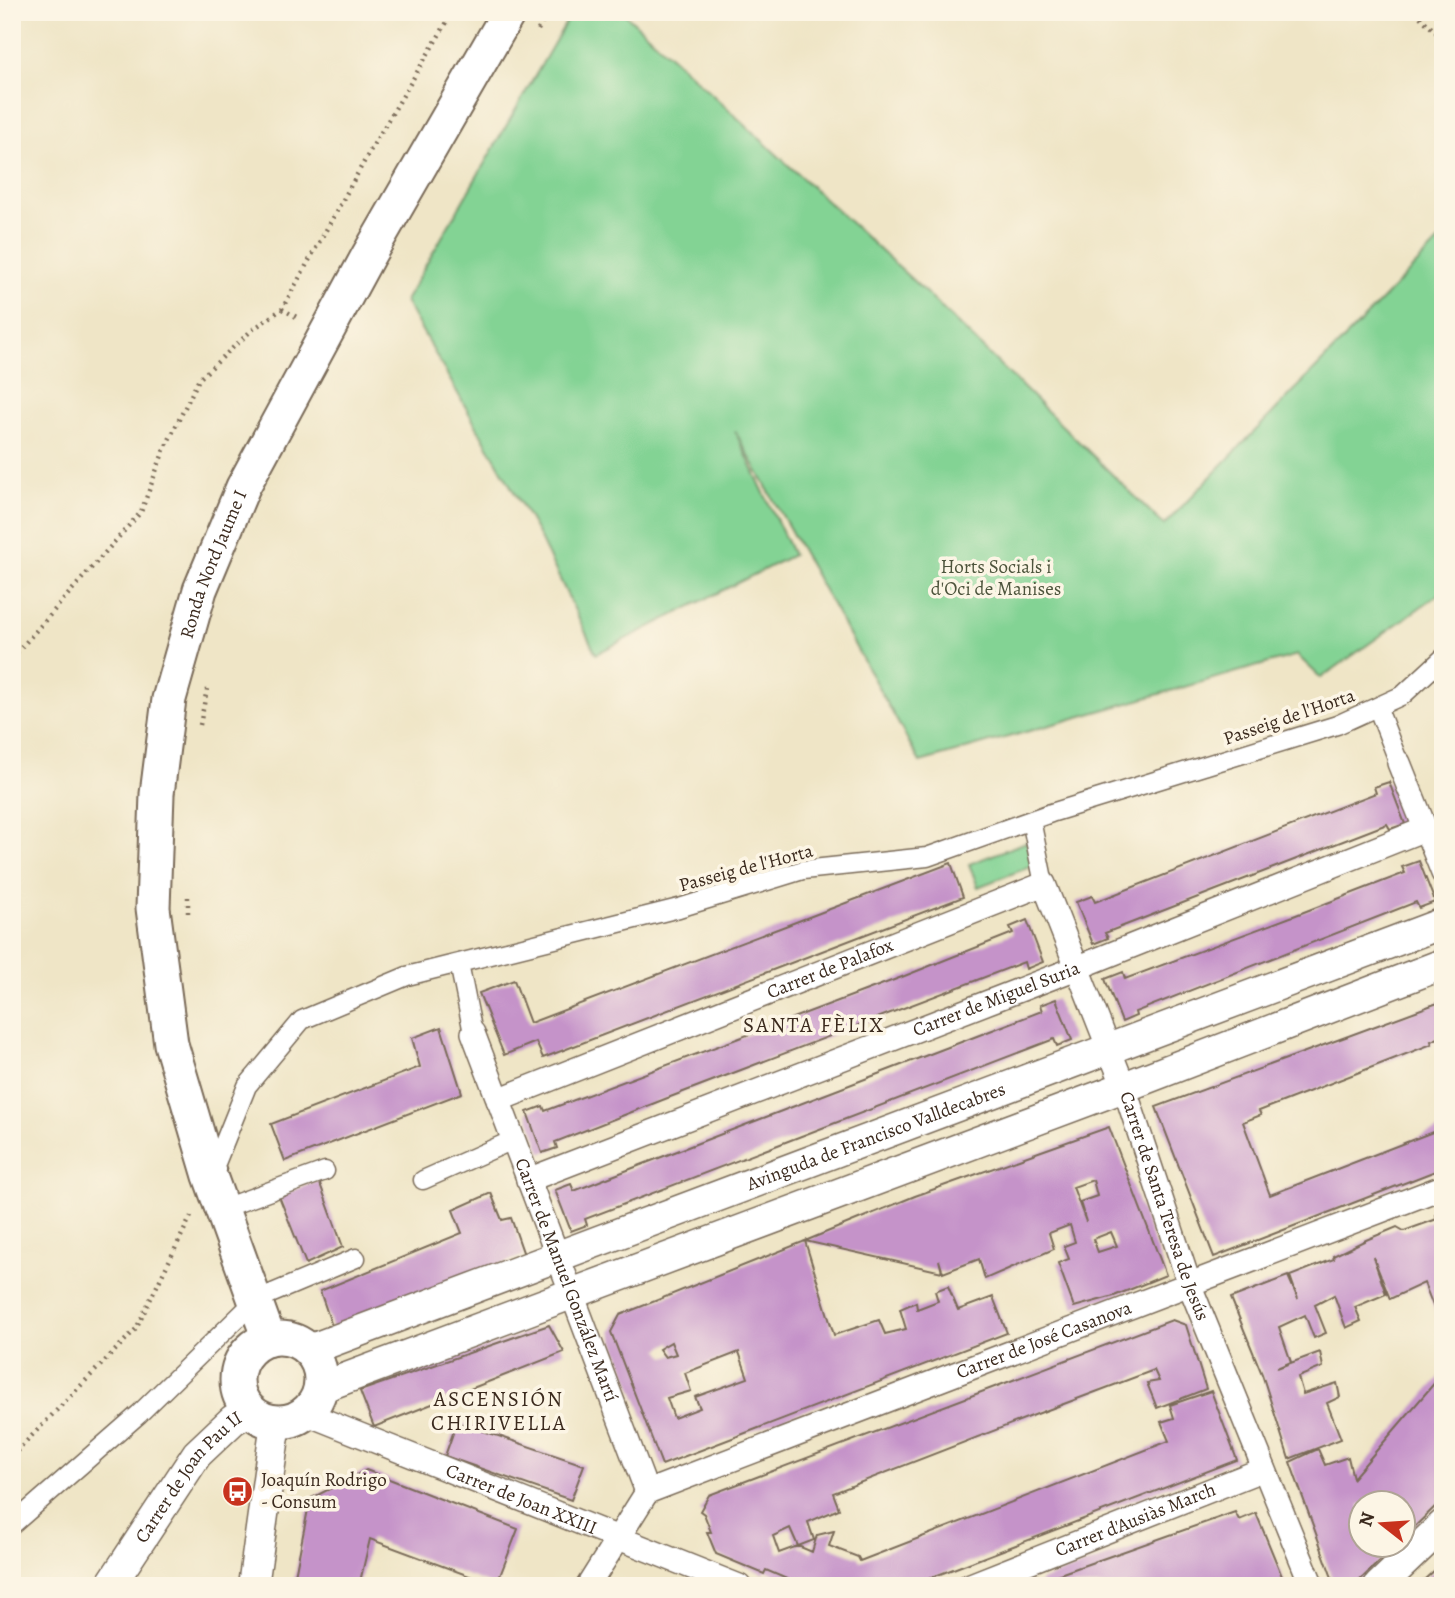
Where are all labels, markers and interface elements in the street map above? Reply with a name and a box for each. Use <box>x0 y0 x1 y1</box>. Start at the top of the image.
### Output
street label: Ronda Nord Jaume I <box>174 486 253 642</box>
park label: Horts Socials i d'Oci de Manises <box>931 554 1061 602</box>
street label: Passeig de l'Horta <box>1220 682 1358 752</box>
street label: Passeig de l'Horta <box>676 838 816 898</box>
street label: Carrer de Palafox <box>763 932 897 1005</box>
street label: Carrer de Miguel Suria <box>909 955 1084 1043</box>
district label: SANTA FÈLIX <box>743 1011 885 1039</box>
street label: Avinguda de Francisco Valldecabres <box>742 1076 1009 1197</box>
street label: Carrer de Santa Teresa de Jesús <box>1113 1088 1216 1325</box>
street label: Carrer de Manuel González Martí <box>509 1154 625 1405</box>
street label: Carrer de José Casanova <box>952 1294 1135 1385</box>
district label: ASCENSIÓN CHIRIVELLA <box>431 1385 567 1437</box>
street label: Carrer de Joan Pau II <box>129 1405 247 1548</box>
street label: Carrer de Joan XXIII <box>442 1457 601 1541</box>
place label: Joaquín Rodrigo - Consum <box>261 1467 387 1515</box>
bus stop icon: Joaquín Rodrigo - Consum <box>221 1474 255 1508</box>
street label: Carrer d'Ausiàs March <box>1051 1476 1220 1563</box>
north arrow <box>1346 1490 1416 1560</box>
text: N <box>1352 1509 1381 1530</box>

